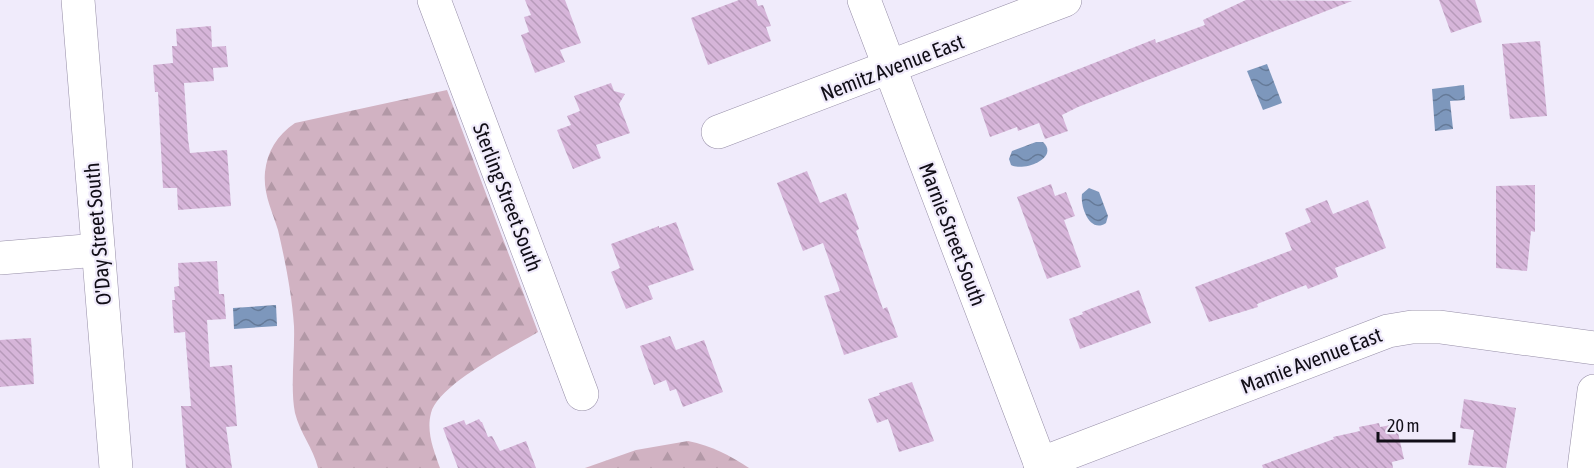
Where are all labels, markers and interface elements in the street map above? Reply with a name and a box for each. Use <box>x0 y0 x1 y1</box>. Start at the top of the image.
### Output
street label: Nemitz Avenue East <box>817 29 967 105</box>
street label: Sterling Street South <box>469 119 547 275</box>
street label: Marnie Street South <box>915 159 991 309</box>
street label: O'Day Street South <box>79 162 115 306</box>
street label: Mamie Avenue East <box>1237 322 1385 398</box>
scale bar <box>1378 405 1454 443</box>
text: 20 m <box>1387 415 1419 436</box>

